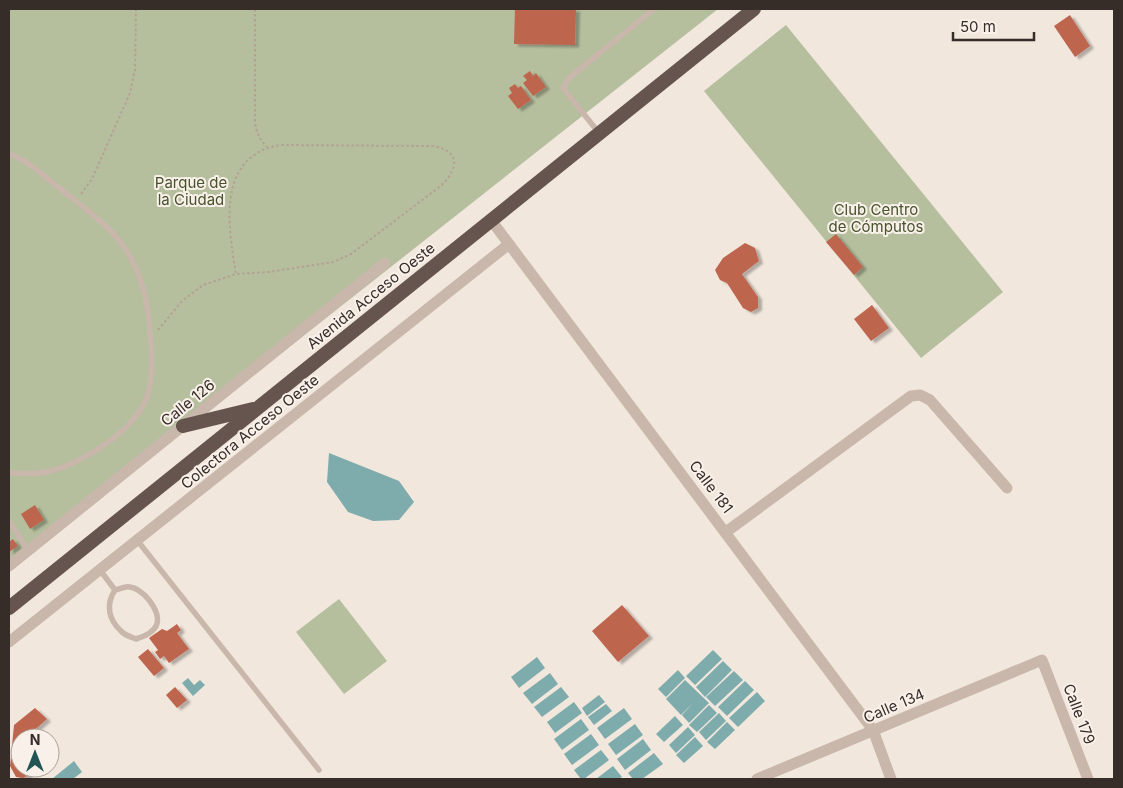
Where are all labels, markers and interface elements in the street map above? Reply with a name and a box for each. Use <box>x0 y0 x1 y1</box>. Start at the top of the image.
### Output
scale bar <box>953 10 1034 42</box>
text: 50 m <box>960 17 996 36</box>
park label: Parque de la Ciudad <box>155 173 227 209</box>
park label: Club Centro de Cómputos <box>829 200 924 236</box>
street label: Avenida Acceso Oeste <box>303 238 439 353</box>
street label: Colectora Acceso Oeste <box>177 370 322 493</box>
street label: Calle 126 <box>157 375 219 430</box>
street label: Calle 181 <box>685 457 737 517</box>
street label: Calle 179 <box>1059 681 1100 747</box>
street label: Calle 134 <box>860 684 927 727</box>
north arrow <box>10 728 60 778</box>
text: N <box>30 731 40 748</box>

